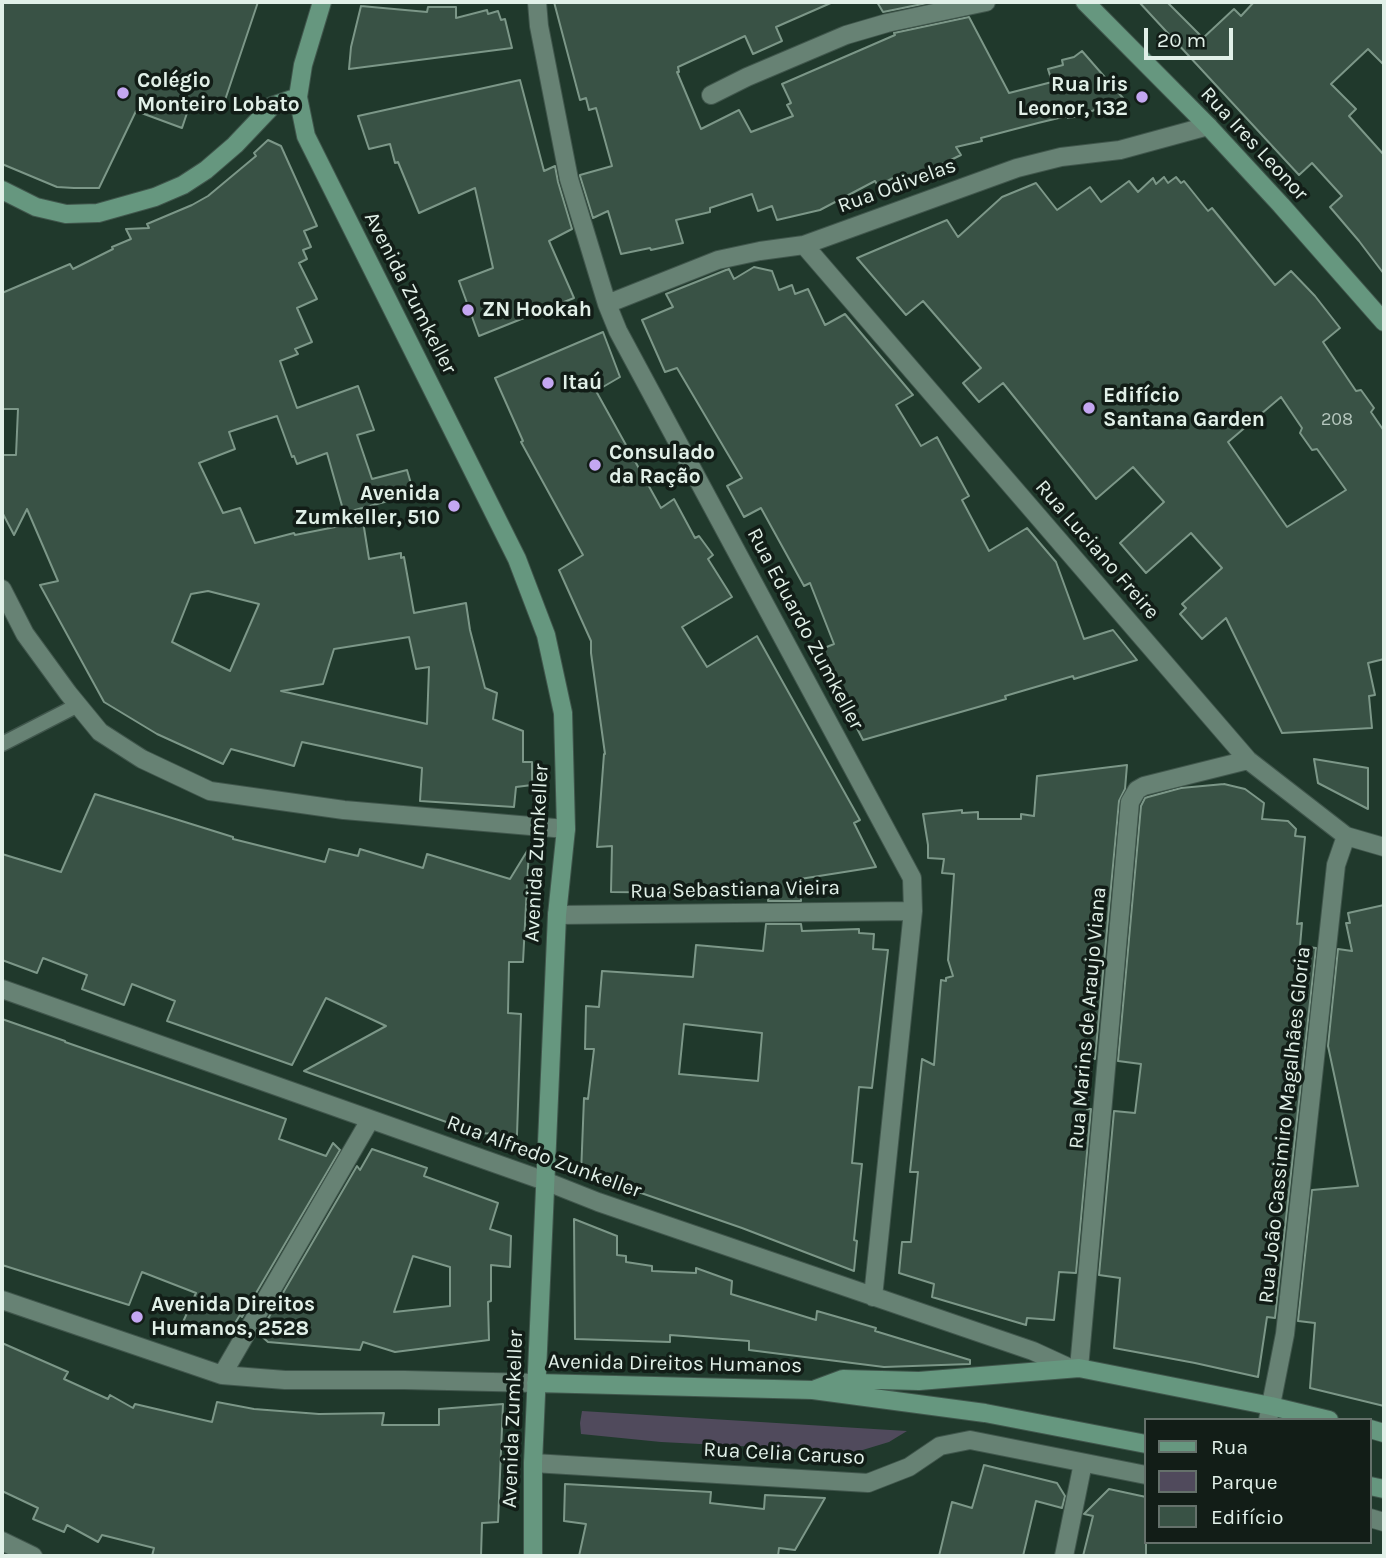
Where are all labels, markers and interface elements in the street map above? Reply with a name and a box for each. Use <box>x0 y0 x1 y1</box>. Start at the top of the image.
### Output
scale bar <box>1148 14 1237 58</box>
text: 20 m <box>1157 28 1206 52</box>
place label: Colégio Monteiro Lobato <box>137 68 300 118</box>
place label: Rua Iris Leonor, 132 <box>1018 72 1128 122</box>
street label: Rua Ires Leonor <box>1195 82 1313 206</box>
marker: Colégio Monteiro Lobato <box>115 85 131 101</box>
marker: Rua Iris Leonor, 132 <box>1134 89 1150 105</box>
street label: Rua Odivelas <box>834 153 960 219</box>
street label: Avenida Zumkeller <box>358 208 462 378</box>
place label: ZN Hookah <box>482 297 592 323</box>
marker: ZN Hookah <box>460 302 476 318</box>
place label: Itaú <box>562 370 602 396</box>
marker: Itaú <box>540 375 556 391</box>
place label: Edifício Santana Garden <box>1103 383 1265 433</box>
marker: Edifício Santana Garden <box>1081 400 1097 416</box>
house number: 208 <box>1321 409 1353 431</box>
place label: Consulado da Ração <box>609 440 715 490</box>
marker: Consulado da Ração <box>587 457 603 473</box>
street label: Rua Luciano Freire <box>1030 475 1164 625</box>
place label: Avenida Zumkeller, 510 <box>294 481 440 531</box>
marker: Avenida Zumkeller, 510 <box>446 498 462 514</box>
street label: Rua Eduardo Zumkeller <box>741 524 869 734</box>
street label: Avenida Zumkeller <box>520 763 554 943</box>
street label: Rua Sebastiana Vieira <box>630 876 840 904</box>
street label: Rua Marins de Araujo Viana <box>1064 886 1112 1150</box>
street label: Rua João Cassimiro Magalhães Gloria <box>1254 945 1316 1305</box>
street label: Rua Alfredo Zunkeller <box>443 1110 645 1204</box>
place label: Avenida Direitos Humanos, 2528 <box>151 1292 315 1342</box>
marker: Avenida Direitos Humanos, 2528 <box>129 1309 145 1325</box>
street label: Avenida Zumkeller <box>497 1329 529 1509</box>
street label: Avenida Direitos Humanos <box>548 1349 802 1379</box>
legend <box>1144 1418 1372 1544</box>
text: Rua <box>1211 1435 1248 1459</box>
street label: Rua Celia Caruso <box>703 1437 865 1471</box>
text: Parque <box>1211 1470 1278 1494</box>
text: Edifício <box>1211 1505 1284 1529</box>

